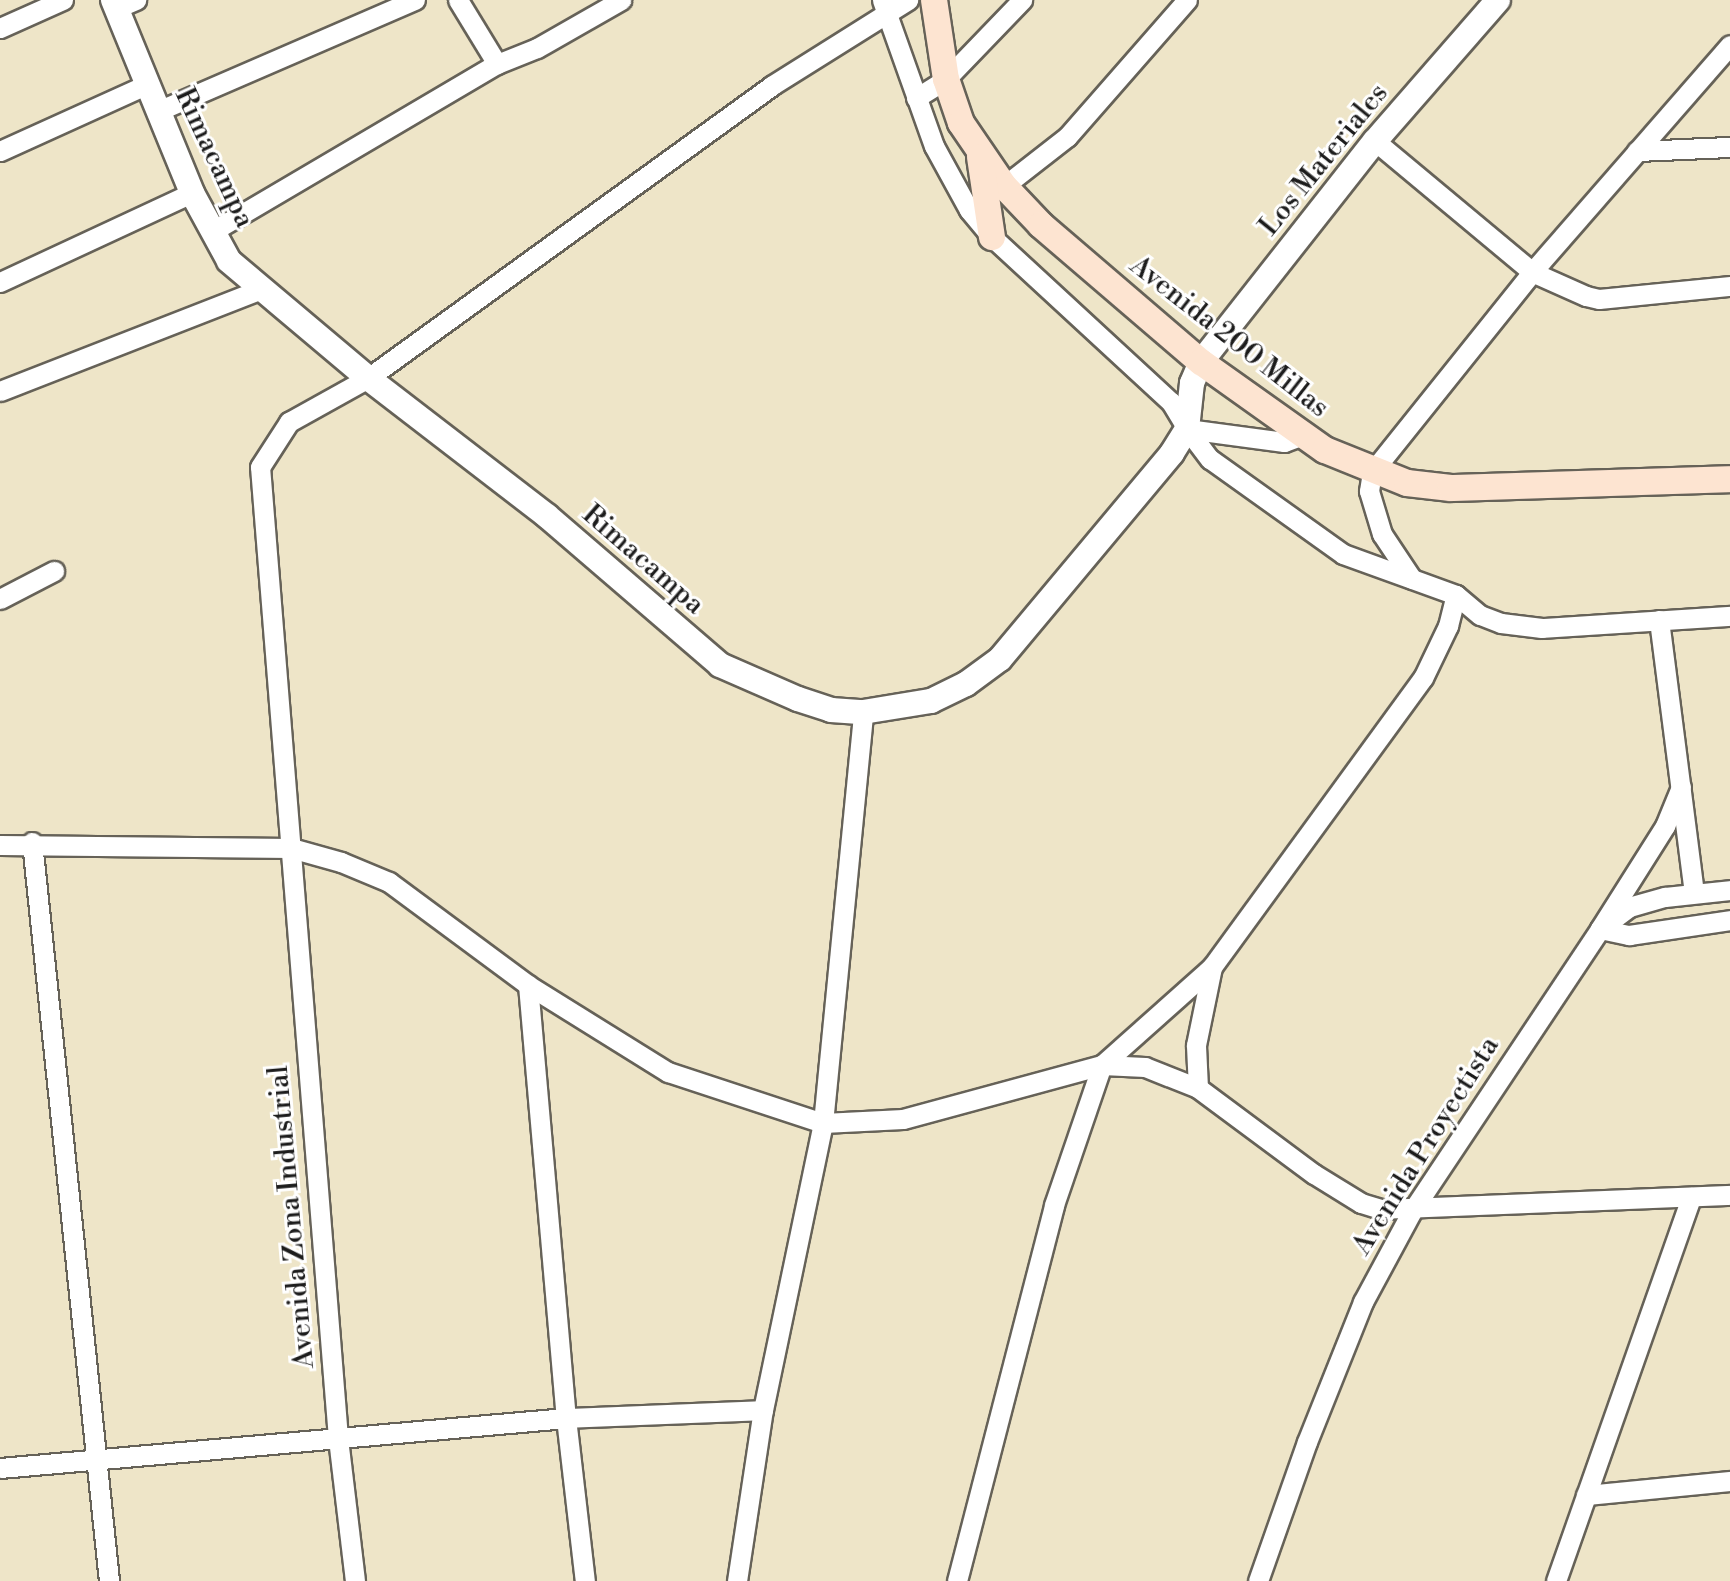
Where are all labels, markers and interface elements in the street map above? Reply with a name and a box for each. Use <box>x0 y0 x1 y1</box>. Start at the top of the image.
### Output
street label: Los Materiales <box>1252 77 1396 243</box>
street label: Rimacampa <box>167 83 261 233</box>
street label: Avenida 200 Millas <box>1123 249 1335 425</box>
street label: Rimacampa <box>575 498 711 622</box>
street label: Avenida Proyectista <box>1345 1031 1507 1261</box>
street label: Avenida Zona Industrial <box>262 1064 322 1370</box>

